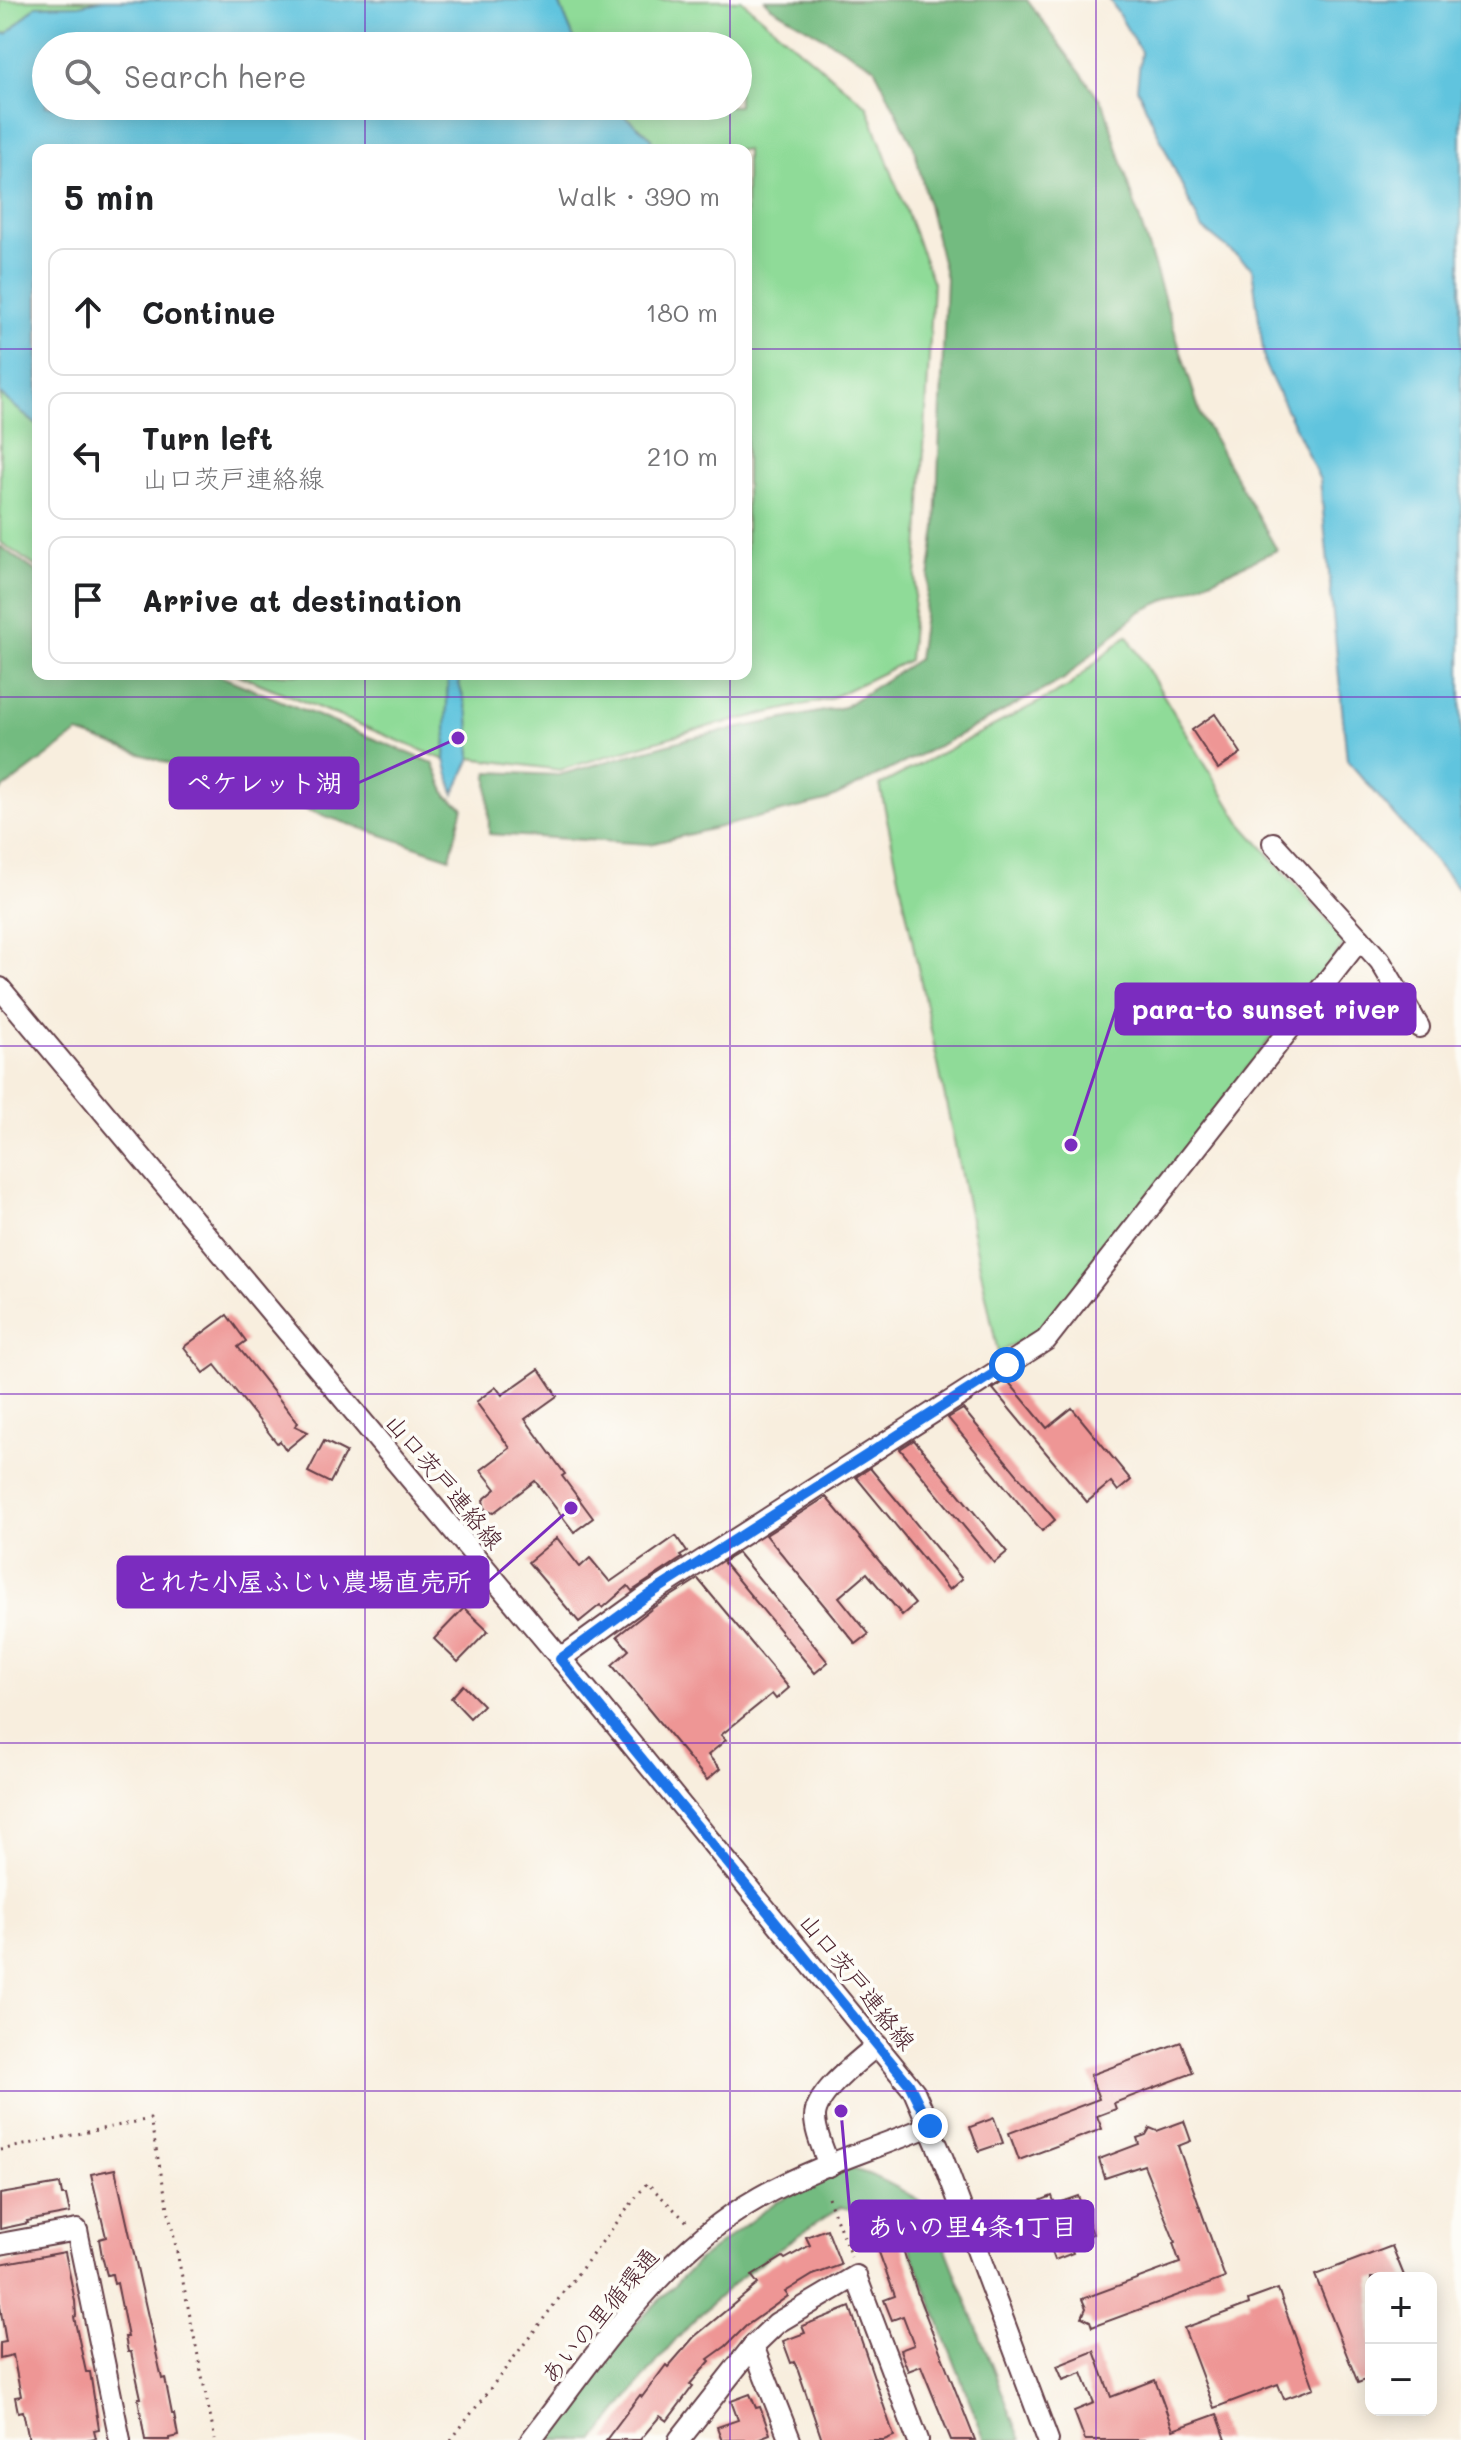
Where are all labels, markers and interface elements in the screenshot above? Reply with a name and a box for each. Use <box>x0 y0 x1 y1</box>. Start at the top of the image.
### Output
search box <box>32 32 752 120</box>
icon: search <box>60 54 104 98</box>
text: Search here <box>124 56 307 96</box>
text: 5 min <box>64 174 154 219</box>
text: Walk · 390 m <box>557 179 720 213</box>
icon: ahead <box>66 290 110 334</box>
text: Continue <box>142 292 275 332</box>
text: 180 m <box>646 295 718 329</box>
text: Turn left <box>142 418 273 458</box>
icon: left <box>66 434 110 478</box>
text: 210 m <box>647 439 718 473</box>
text: 山口茨戸連絡線 <box>142 461 324 495</box>
icon: arrive <box>66 578 110 622</box>
text: Arrive at destination <box>142 580 462 620</box>
callout: ペケレット湖 <box>170 758 358 808</box>
text: ペケレット湖 <box>186 765 342 799</box>
callout: para-to sunset river <box>1116 984 1415 1034</box>
text: para-to sunset river <box>1132 992 1400 1026</box>
route start <box>989 1347 1025 1383</box>
street label: 山口茨戸連絡線 <box>379 1407 511 1555</box>
callout: とれた小屋ふじい農場直売所 <box>118 1557 488 1607</box>
text: とれた小屋ふじい農場直売所 <box>134 1564 472 1598</box>
street label: 山口茨戸連絡線 <box>793 1906 923 2056</box>
route end <box>912 2108 948 2144</box>
callout: あいの里4条1丁目 <box>851 2201 1093 2251</box>
text: あいの里4条1丁目 <box>867 2209 1077 2243</box>
street label: あいの里循環通 <box>533 2241 665 2389</box>
map controls <box>1365 2272 1437 2416</box>
button: + <box>1365 2272 1437 2344</box>
button: − <box>1365 2344 1437 2416</box>

